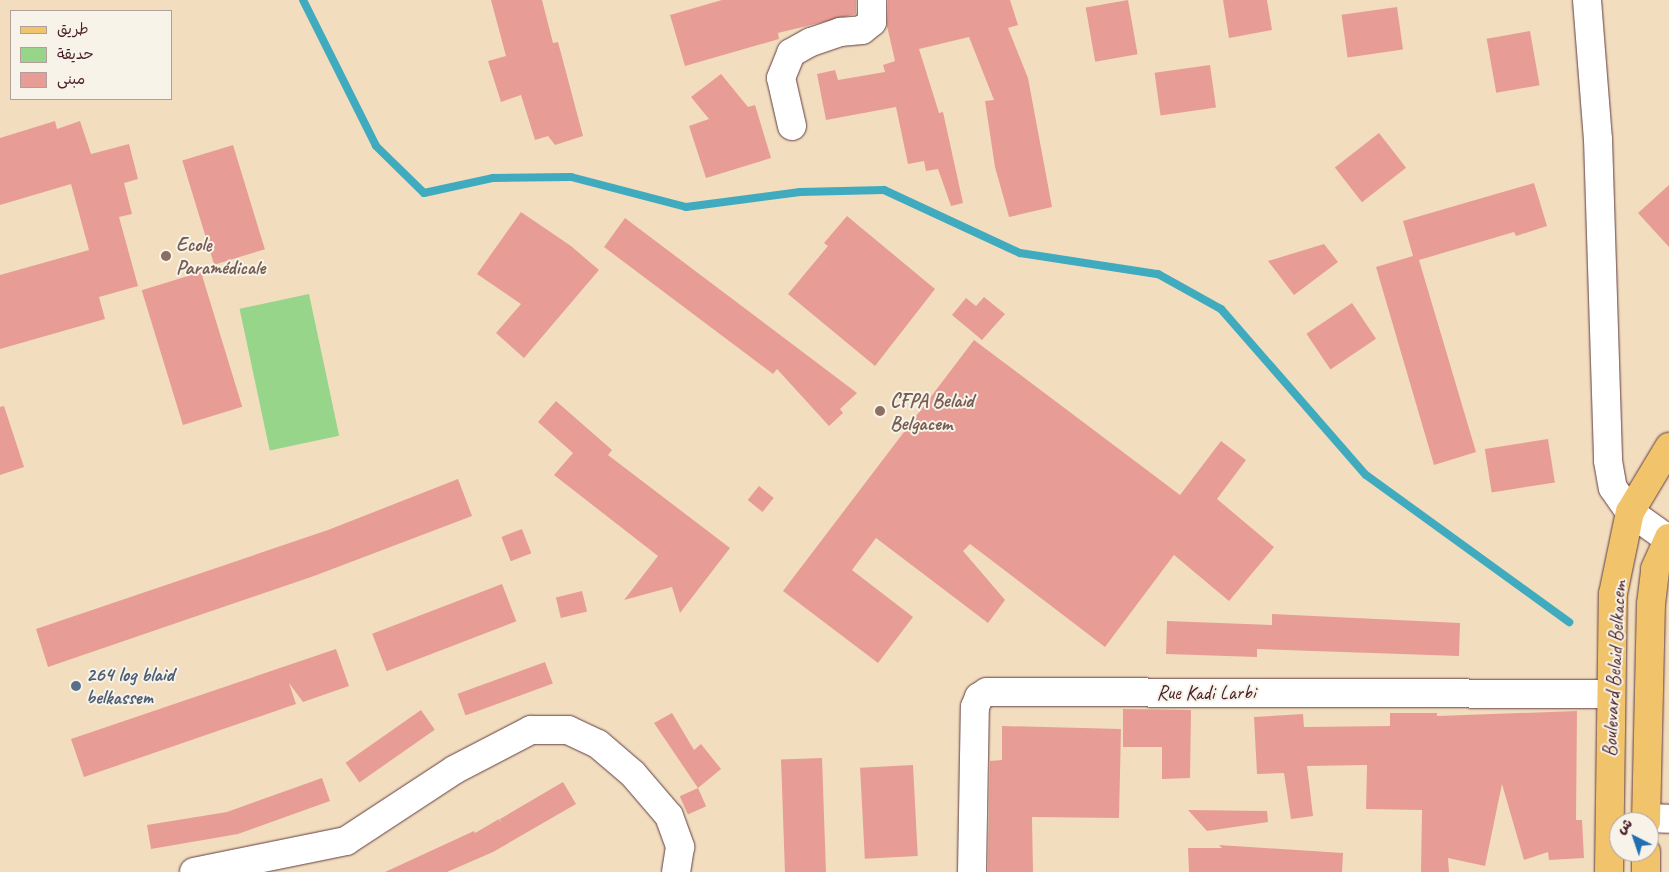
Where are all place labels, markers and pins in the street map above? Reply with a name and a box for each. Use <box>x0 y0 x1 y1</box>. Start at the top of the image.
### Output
place label: Ecole Paramédicale <box>176 233 265 280</box>
marker: Ecole Paramédicale <box>160 250 172 262</box>
place label: CFPA Belaid Belgacem <box>890 388 973 435</box>
marker: CFPA Belaid Belgacem <box>874 405 886 417</box>
place label: 264 log blaid belkassem <box>86 662 174 709</box>
marker: 264 log blaid belkassem <box>70 680 82 692</box>

